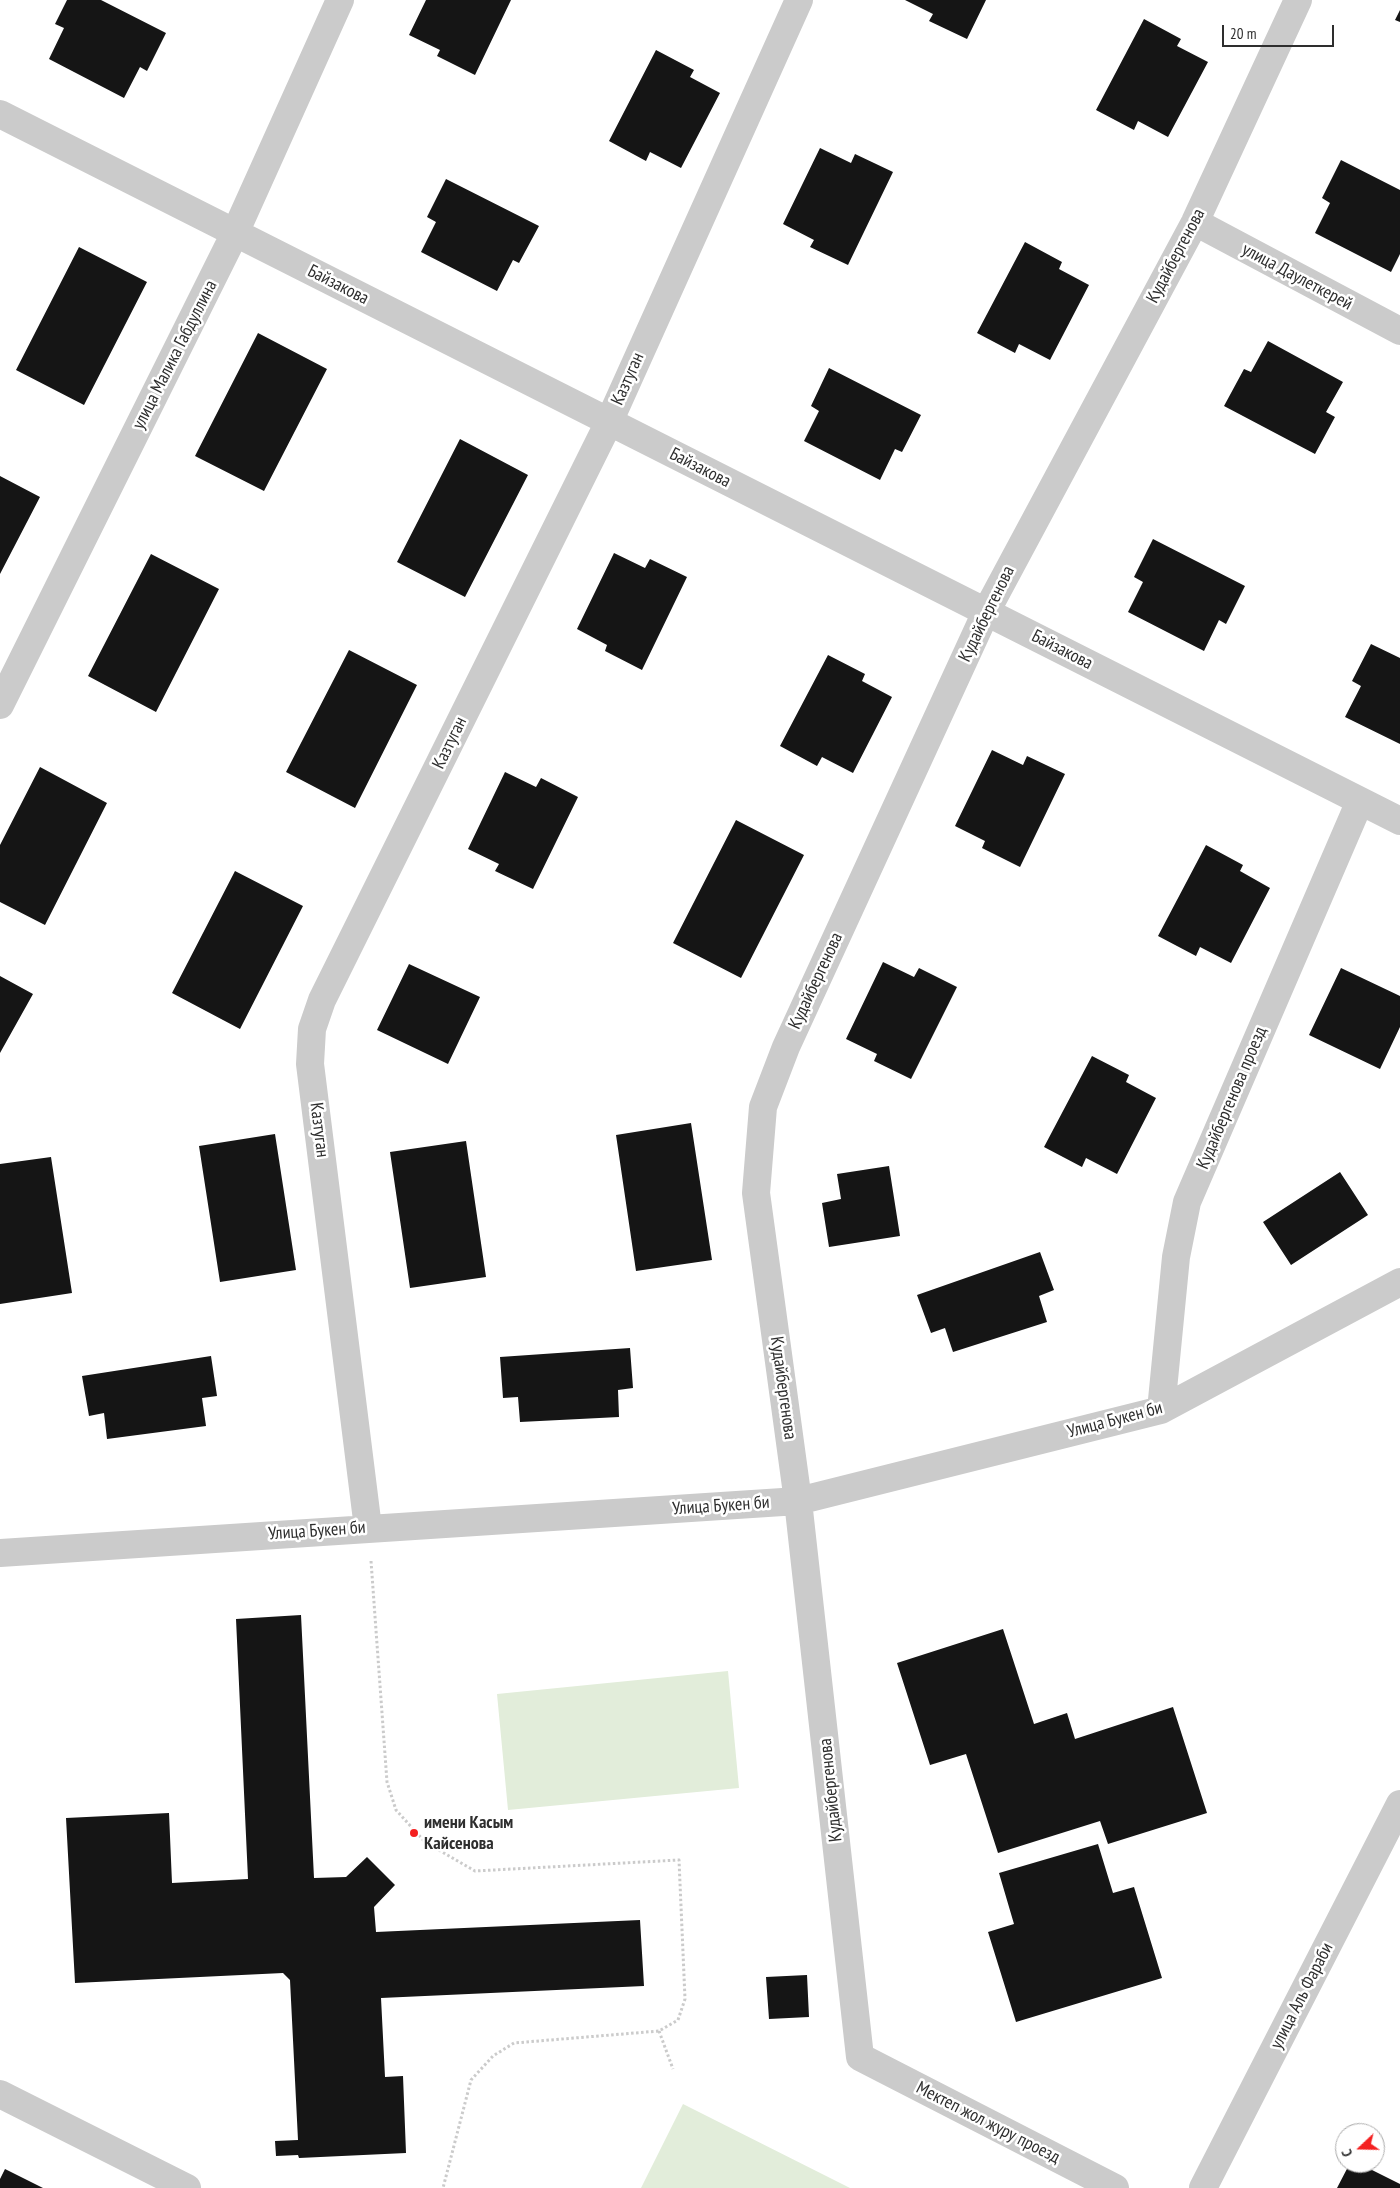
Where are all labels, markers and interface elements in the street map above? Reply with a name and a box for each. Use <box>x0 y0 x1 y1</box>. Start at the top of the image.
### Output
scale bar <box>1225 15 1338 47</box>
text: 20 m <box>1230 24 1256 43</box>
street label: Кудайбергенова <box>1142 205 1210 307</box>
street label: улица Даулеткерей <box>1238 239 1356 315</box>
street label: Байзакова <box>304 260 372 310</box>
street label: улица Малика Габдуллина <box>128 277 222 433</box>
street label: Казтуган <box>607 349 649 409</box>
street label: Байзакова <box>666 443 734 493</box>
street label: Кудайбергенова <box>955 563 1019 665</box>
street label: Байзакова <box>1028 625 1096 675</box>
street label: Казтуган <box>428 713 472 773</box>
street label: Кудайбергенова <box>784 929 848 1033</box>
street label: Кудайбергенова проезд <box>1192 1023 1272 1173</box>
street label: Казтуган <box>305 1101 333 1159</box>
street label: Кудайбергенова <box>765 1335 801 1441</box>
street label: Улица Букен би <box>1065 1397 1165 1443</box>
street label: Улица Букен би <box>672 1492 770 1520</box>
street label: Улица Букен би <box>268 1517 366 1545</box>
street label: Кудайбергенова <box>815 1737 847 1843</box>
place label: имени Касым Кайсенова <box>424 1812 513 1855</box>
marker: имени Касым Кайсенова <box>408 1827 420 1839</box>
street label: улица Аль Фараби <box>1266 1939 1338 2053</box>
street label: Мектеп жол журу проезд <box>912 2077 1064 2169</box>
north arrow <box>1335 2123 1385 2173</box>
text: С <box>1337 2147 1356 2159</box>

